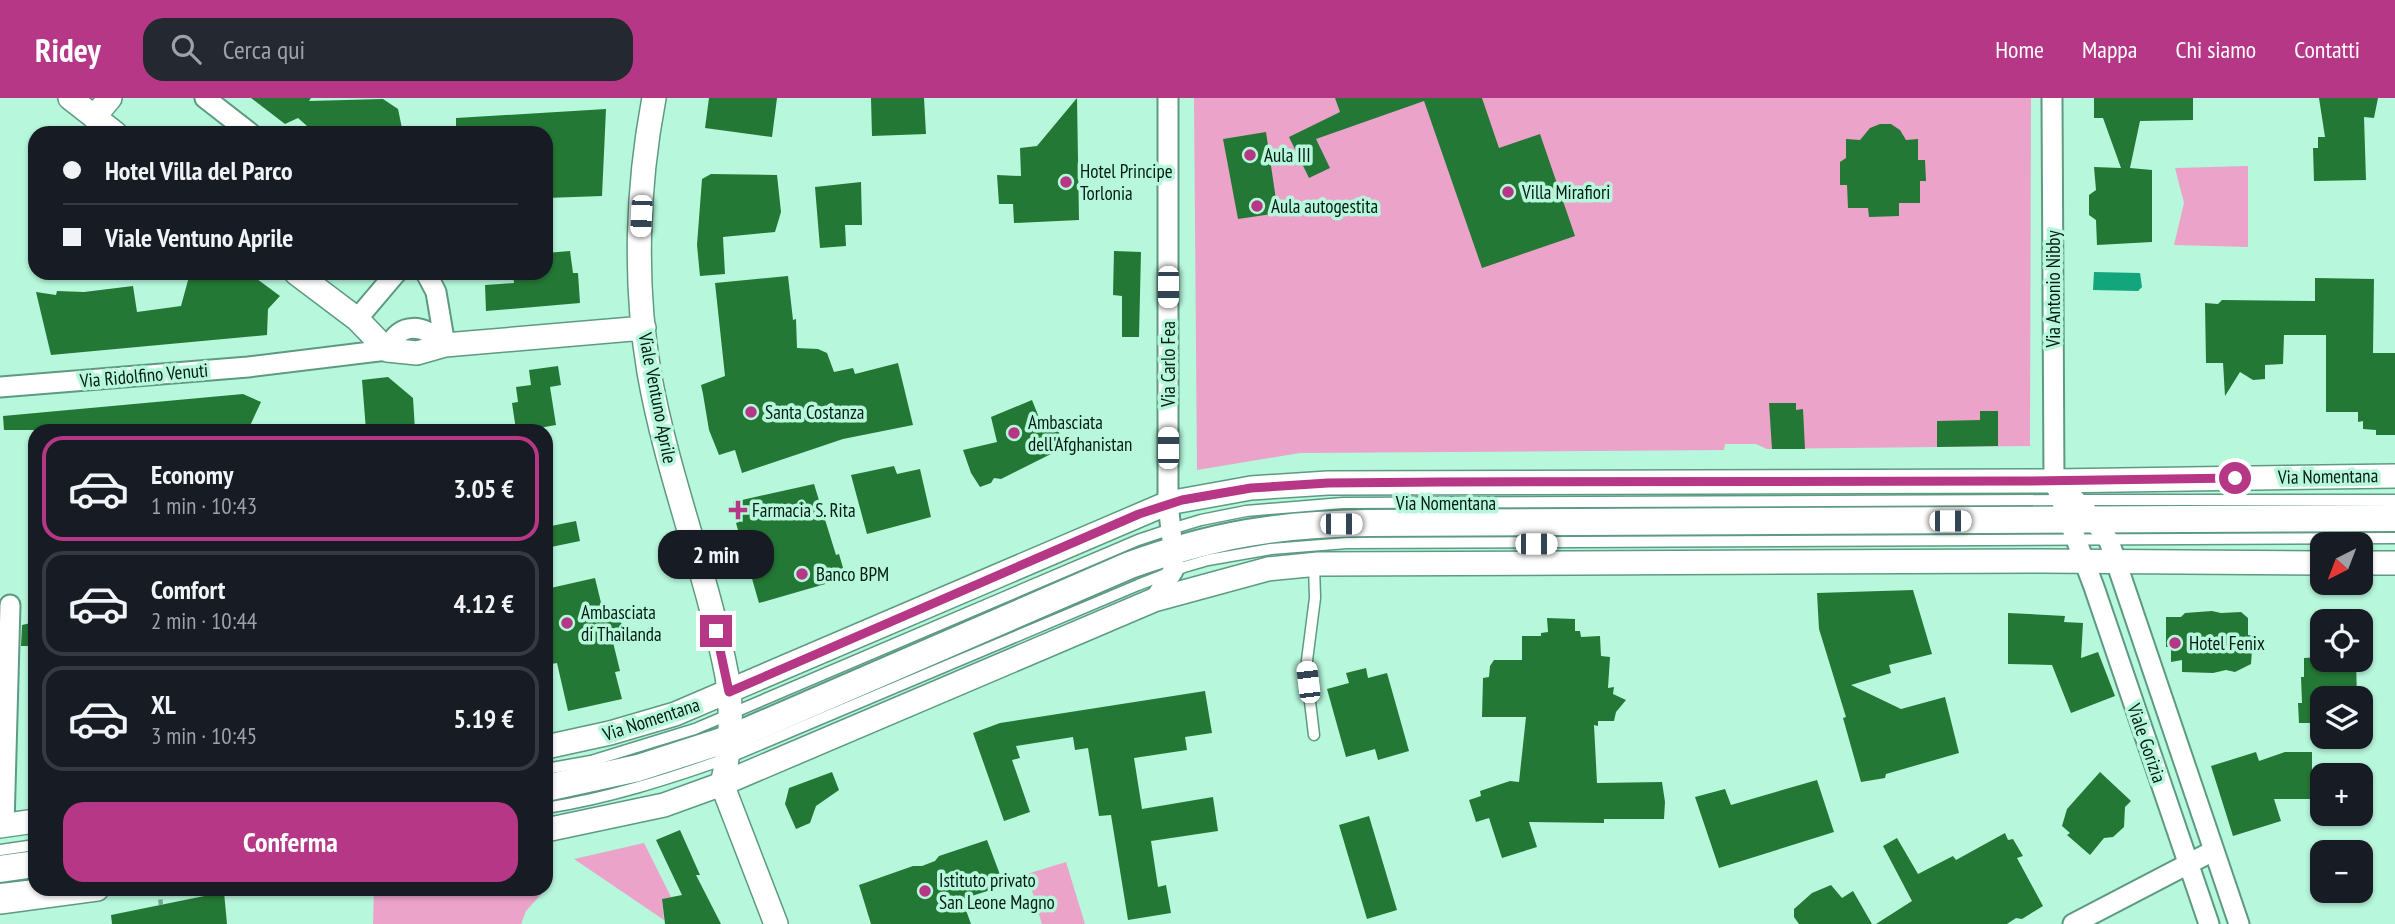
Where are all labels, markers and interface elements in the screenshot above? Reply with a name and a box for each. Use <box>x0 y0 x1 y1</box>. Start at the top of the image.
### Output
search box <box>143 18 633 81</box>
text: Ridey <box>35 28 101 71</box>
icon: search <box>167 30 205 68</box>
text: Cerca qui <box>223 33 305 66</box>
text: Home <box>1995 34 2044 65</box>
text: Mappa <box>2082 34 2137 65</box>
text: Chi siamo <box>2175 34 2256 65</box>
text: Contatti <box>2294 34 2360 65</box>
place label: Aula III <box>1264 143 1311 167</box>
marker: Aula III <box>1242 147 1258 163</box>
text: Hotel Villa del Parco <box>105 154 293 187</box>
place label: Hotel Principe Torlonia <box>1080 159 1173 205</box>
marker: Hotel Principe Torlonia <box>1058 174 1074 190</box>
place label: Villa Mirafiori <box>1521 180 1610 204</box>
marker: Villa Mirafiori <box>1500 184 1516 200</box>
car <box>630 194 653 238</box>
place label: Aula autogestita <box>1271 194 1378 218</box>
marker: Aula autogestita <box>1249 198 1265 214</box>
text: Viale Ventuno Aprile <box>105 221 293 254</box>
street label: Via Antonio Nibby <box>2041 230 2065 349</box>
car <box>1158 266 1179 308</box>
street label: Via Carlo Fea <box>1156 321 1180 408</box>
street label: Viale Ventuno Aprile <box>633 330 682 466</box>
street label: Via Ridolfino Venuti <box>78 357 209 393</box>
place label: Santa Costanza <box>765 400 864 424</box>
marker: Santa Costanza <box>743 404 759 420</box>
place label: Ambasciata dell'Afghanistan <box>1028 410 1132 456</box>
marker: Ambasciata dell'Afghanistan <box>1006 425 1022 441</box>
car <box>1158 427 1179 469</box>
icon: car <box>67 457 130 520</box>
text: Economy <box>151 458 233 491</box>
route start <box>2219 462 2251 494</box>
street label: Via Nomentana <box>2277 463 2378 489</box>
text: 3.05 € <box>453 472 514 505</box>
text: 1 min · 10:43 <box>151 491 257 520</box>
street label: Via Nomentana <box>1395 491 1496 515</box>
place label: Farmacia S. Rita <box>752 498 856 522</box>
marker: Farmacia S. Rita <box>730 502 746 518</box>
car <box>1930 511 1972 532</box>
car <box>1321 514 1363 535</box>
callout: 2 min <box>658 530 774 578</box>
north arrow <box>2310 532 2373 595</box>
map controls <box>2310 532 2373 903</box>
car <box>1516 534 1558 555</box>
text: 2 min <box>693 540 739 569</box>
place label: Banco BPM <box>816 562 889 586</box>
marker: Banco BPM <box>794 566 810 582</box>
icon: car <box>67 572 130 635</box>
text: Comfort <box>151 573 225 606</box>
text: 4.12 € <box>453 587 514 620</box>
place label: Ambasciata di Thailanda <box>581 600 662 646</box>
text: 2 min · 10:44 <box>151 606 257 635</box>
button: locate <box>2310 609 2373 672</box>
marker: Ambasciata di Thailanda <box>559 615 575 631</box>
route end <box>700 615 732 647</box>
place label: Hotel Fenix <box>2189 631 2265 655</box>
marker: Hotel Fenix <box>2167 635 2183 651</box>
car <box>1296 660 1321 704</box>
button: layers <box>2310 686 2373 749</box>
icon: car <box>67 687 130 750</box>
text: XL <box>151 688 176 721</box>
street label: Via Nomentana <box>599 692 702 746</box>
street label: Viale Gorizia <box>2122 699 2172 786</box>
text: 5.19 € <box>453 702 514 735</box>
text: 3 min · 10:45 <box>151 721 257 750</box>
button: + <box>2310 763 2373 826</box>
button: Conferma <box>63 802 518 882</box>
button: − <box>2310 840 2373 903</box>
place label: Istituto privato San Leone Magno <box>939 868 1055 914</box>
marker: Istituto privato San Leone Magno <box>917 883 933 899</box>

